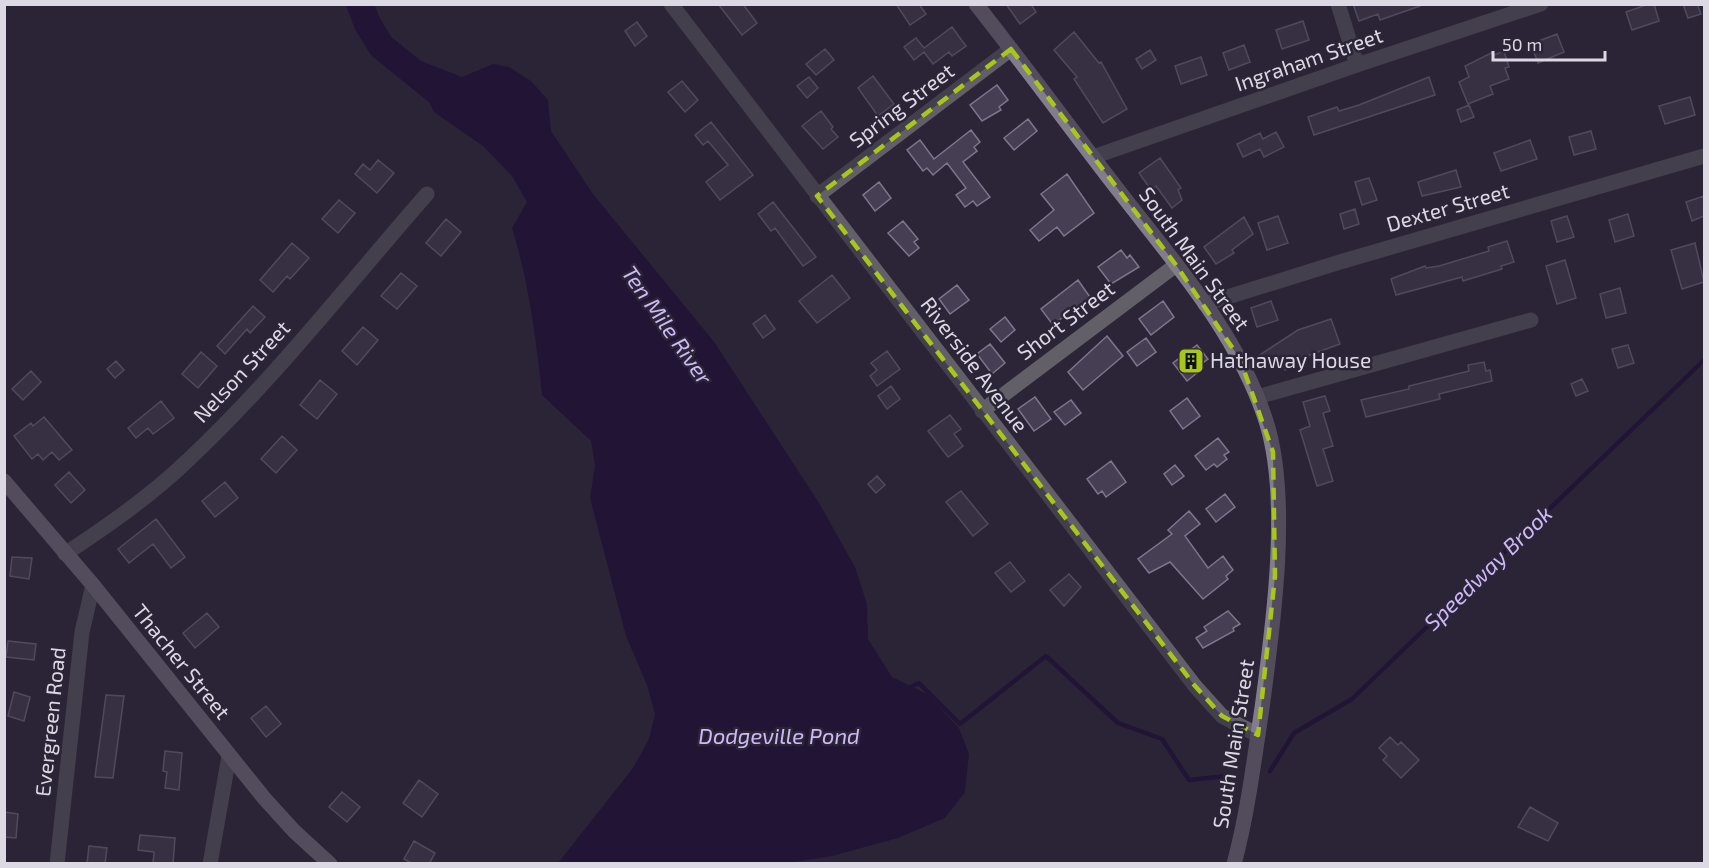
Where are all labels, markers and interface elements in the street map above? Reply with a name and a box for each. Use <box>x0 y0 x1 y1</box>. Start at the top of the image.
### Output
street label: Ingraham Street <box>1231 22 1386 96</box>
scale bar <box>1493 24 1606 62</box>
text: 50 m <box>1502 33 1542 55</box>
street label: Spring Street <box>844 57 958 152</box>
street label: Dexter Street <box>1383 177 1512 236</box>
street label: South Main Street <box>1135 182 1256 335</box>
water label: Ten Mile River <box>617 260 719 390</box>
street label: Short Street <box>1012 275 1119 365</box>
street label: Riverside Avenue <box>916 292 1034 437</box>
street label: Nelson Street <box>187 315 294 427</box>
building icon: Hathaway House <box>1176 346 1206 376</box>
place label: Hathaway House <box>1210 347 1371 372</box>
water label: Speedway Brook <box>1418 500 1557 636</box>
street label: Thacher Street <box>128 599 236 724</box>
street label: Evergreen Road <box>29 646 70 798</box>
street label: South Main Street <box>1207 657 1258 830</box>
water label: Dodgeville Pond <box>698 722 860 748</box>

